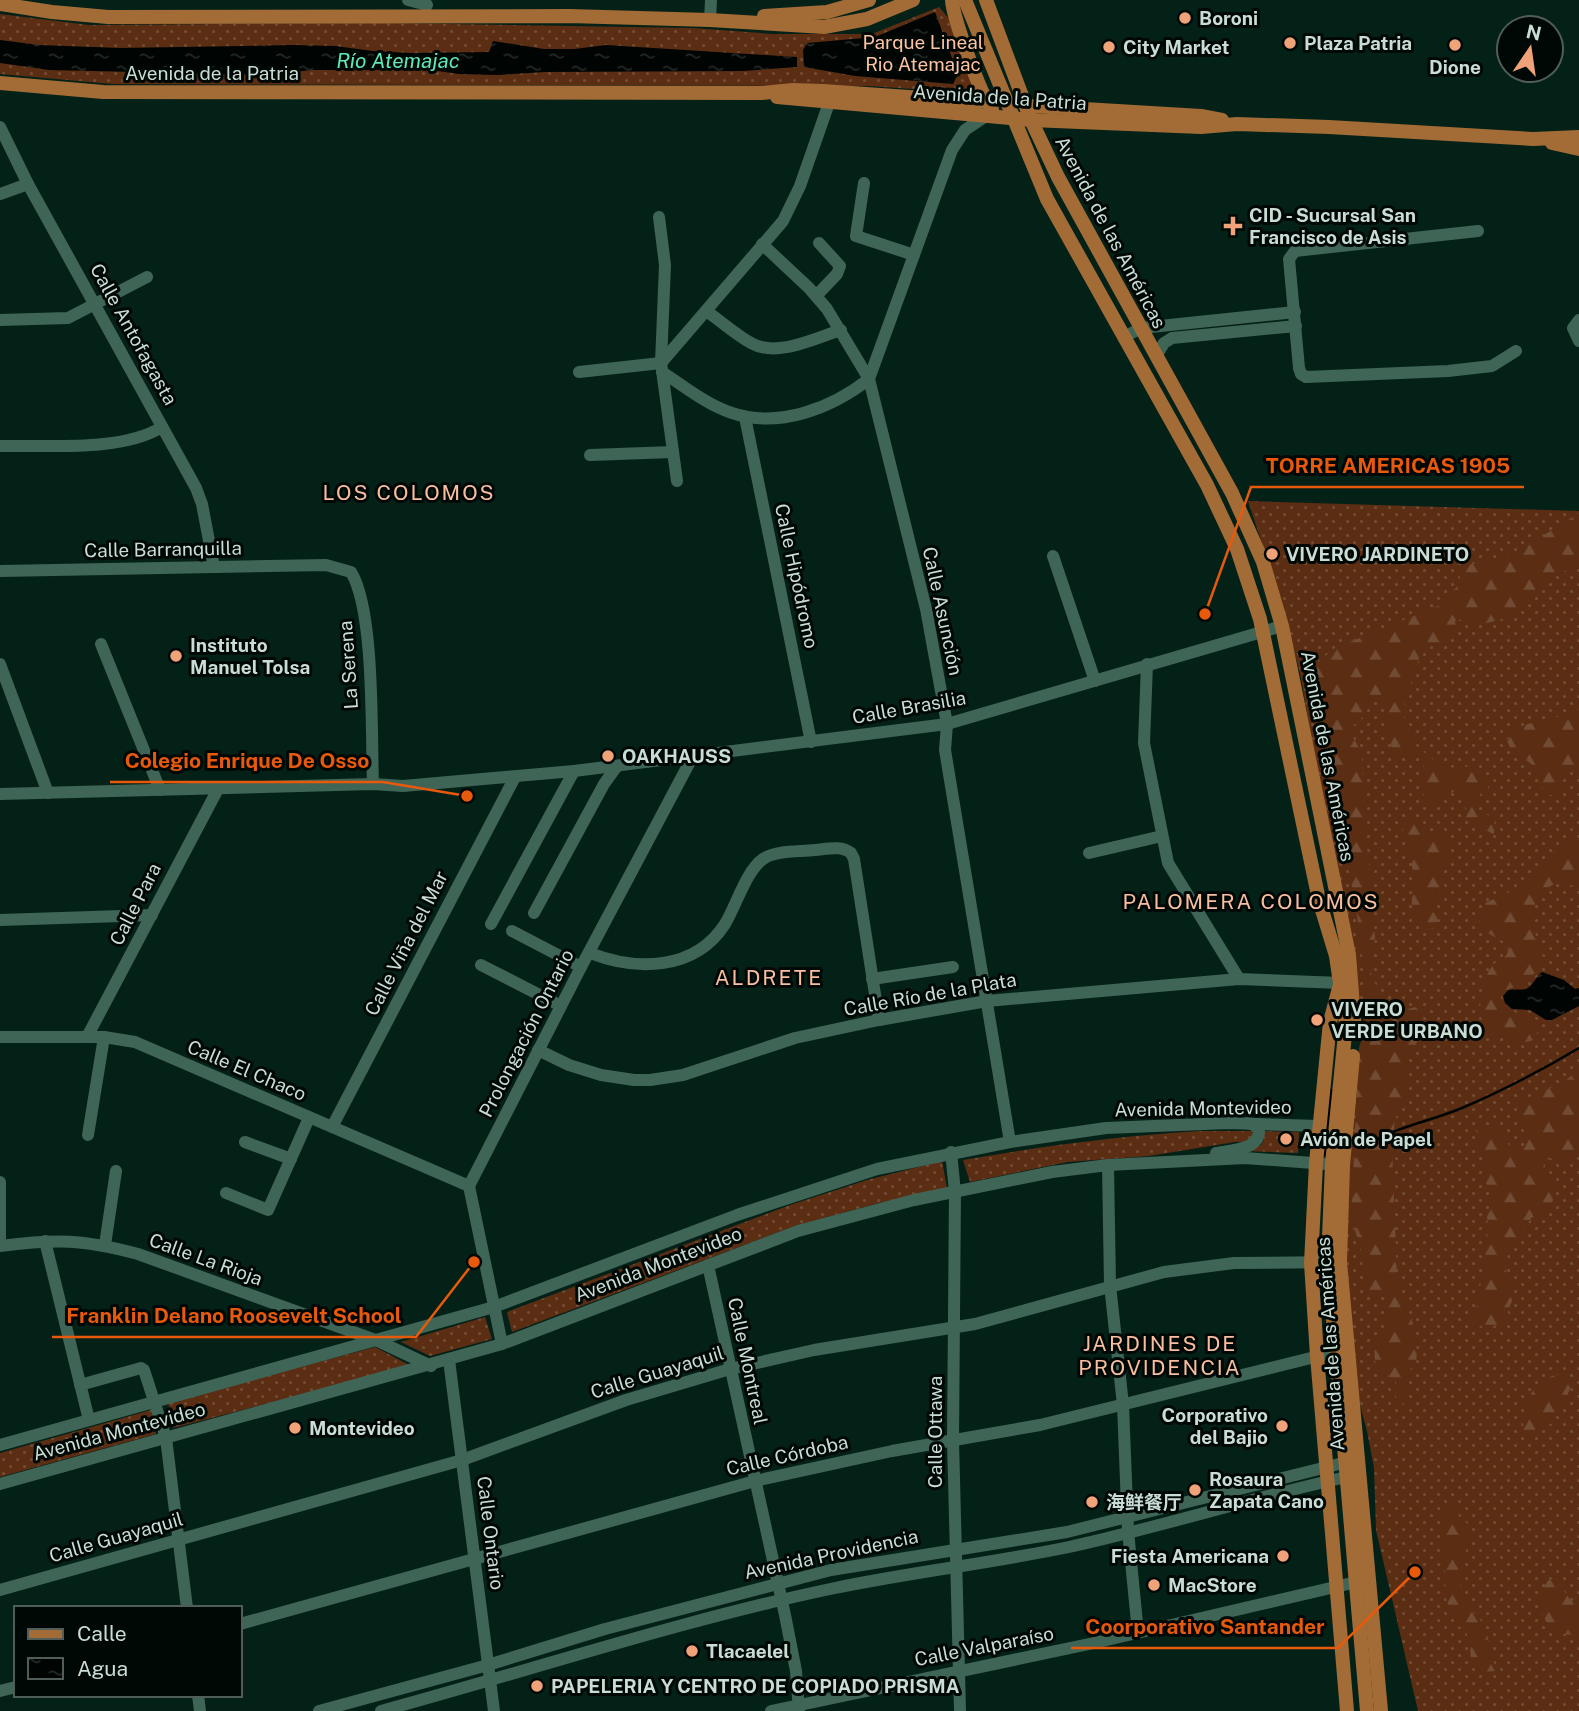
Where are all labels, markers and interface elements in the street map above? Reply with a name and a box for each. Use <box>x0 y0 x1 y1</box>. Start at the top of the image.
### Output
place label: Boroni <box>1199 7 1258 29</box>
marker: Boroni <box>1177 10 1193 26</box>
north arrow <box>1495 14 1565 84</box>
text: N <box>1524 20 1544 45</box>
park label: Parque Lineal Rio Atemajac <box>863 31 983 75</box>
place label: Plaza Patria <box>1304 32 1412 54</box>
marker: Plaza Patria <box>1282 35 1298 51</box>
place label: City Market <box>1123 36 1230 58</box>
marker: Dione <box>1447 37 1463 53</box>
marker: City Market <box>1101 39 1117 55</box>
water label: Río Atemajac <box>336 48 460 73</box>
place label: Dione <box>1429 56 1481 78</box>
street label: Avenida de la Patria <box>125 62 299 84</box>
street label: Avenida de la Patria <box>913 80 1087 114</box>
street label: Avenida de las Américas <box>1051 132 1171 332</box>
place label: CID - Sucursal San Francisco de Asis <box>1249 204 1416 248</box>
marker: CID - Sucursal San Francisco de Asis <box>1223 216 1243 236</box>
street label: Calle Antofagasta <box>86 259 182 409</box>
callout: TORRE AMERICAS 1905 <box>1251 445 1524 487</box>
text: TORRE AMERICAS 1905 <box>1266 453 1510 478</box>
district label: LOS COLOMOS <box>322 480 496 505</box>
street label: Calle Hipódromo <box>771 502 823 650</box>
street label: Calle Barranquilla <box>84 537 242 561</box>
place label: VIVERO JARDINETO <box>1286 543 1469 565</box>
street label: Calle Asunción <box>919 545 967 677</box>
marker: VIVERO JARDINETO <box>1264 546 1280 562</box>
street label: La Serena <box>334 620 362 710</box>
place label: Instituto Manuel Tolsa <box>190 634 310 678</box>
marker: Instituto Manuel Tolsa <box>168 648 184 664</box>
street label: Avenida de las Américas <box>1297 649 1359 863</box>
street label: Calle Brasilia <box>850 686 968 728</box>
callout: Colegio Enrique De Osso <box>110 740 383 782</box>
place label: OAKHAUSS <box>622 745 731 767</box>
text: Colegio Enrique De Osso <box>125 748 369 773</box>
marker: OAKHAUSS <box>600 748 616 764</box>
street label: Calle Para <box>105 859 165 949</box>
street label: Calle Viña del Mar <box>360 867 452 1019</box>
district label: PALOMERA COLOMOS <box>1122 889 1380 914</box>
street label: Prolongación Ontario <box>474 945 578 1121</box>
district label: ALDRETE <box>715 965 823 990</box>
street label: Calle Río de la Plata <box>842 968 1018 1020</box>
place label: VIVERO VERDE URBANO <box>1331 998 1483 1042</box>
marker: VIVERO VERDE URBANO <box>1309 1012 1325 1028</box>
street label: Calle El Chaco <box>184 1035 310 1105</box>
street label: Avenida Montevideo <box>1114 1095 1292 1121</box>
place label: Avión de Papel <box>1300 1128 1432 1150</box>
marker: Avión de Papel <box>1278 1131 1294 1147</box>
street label: Avenida Montevideo <box>571 1222 745 1306</box>
street label: Calle La Rioja <box>146 1228 266 1290</box>
street label: Avenida de las Américas <box>1312 1236 1348 1452</box>
callout: Franklin Delano Roosevelt School <box>52 1295 416 1337</box>
street label: Calle Montreal <box>724 1296 772 1426</box>
text: Franklin Delano Roosevelt School <box>66 1303 402 1328</box>
district label: JARDINES DE PROVIDENCIA <box>1078 1331 1242 1380</box>
street label: Calle Guayaquil <box>588 1341 726 1403</box>
street label: Calle Ottawa <box>924 1376 946 1488</box>
street label: Avenida Montevideo <box>30 1397 208 1465</box>
place label: Corporativo del Bajio <box>1162 1404 1268 1448</box>
place label: Montevideo <box>309 1417 415 1439</box>
marker: Corporativo del Bajio <box>1274 1418 1290 1434</box>
marker: Montevideo <box>287 1420 303 1436</box>
street label: Calle Córdoba <box>724 1430 850 1480</box>
place label: Rosaura Zapata Cano <box>1209 1468 1324 1512</box>
street label: Calle Ontario <box>473 1475 509 1591</box>
marker: Rosaura Zapata Cano <box>1187 1482 1203 1498</box>
place label: 海鲜餐厅 <box>1106 1491 1182 1513</box>
marker: 海鲜餐厅 <box>1084 1494 1100 1510</box>
street label: Calle Guayaquil <box>47 1507 185 1567</box>
street label: Avenida Providencia <box>742 1525 920 1583</box>
place label: Fiesta Americana <box>1111 1545 1269 1567</box>
marker: Fiesta Americana <box>1275 1548 1291 1564</box>
place label: MacStore <box>1168 1574 1257 1596</box>
marker: MacStore <box>1146 1577 1162 1593</box>
legend <box>14 1606 242 1697</box>
callout: Coorporativo Santander <box>1071 1606 1338 1648</box>
text: Coorporativo Santander <box>1085 1614 1325 1639</box>
text: Calle <box>77 1621 127 1646</box>
street label: Calle Valparaíso <box>913 1622 1055 1670</box>
place label: Tlacaelel <box>706 1640 790 1662</box>
marker: Tlacaelel <box>684 1643 700 1659</box>
text: Agua <box>77 1656 128 1681</box>
place label: PAPELERIA Y CENTRO DE COPIADO PRISMA <box>551 1675 960 1697</box>
marker: PAPELERIA Y CENTRO DE COPIADO PRISMA <box>529 1678 545 1694</box>

